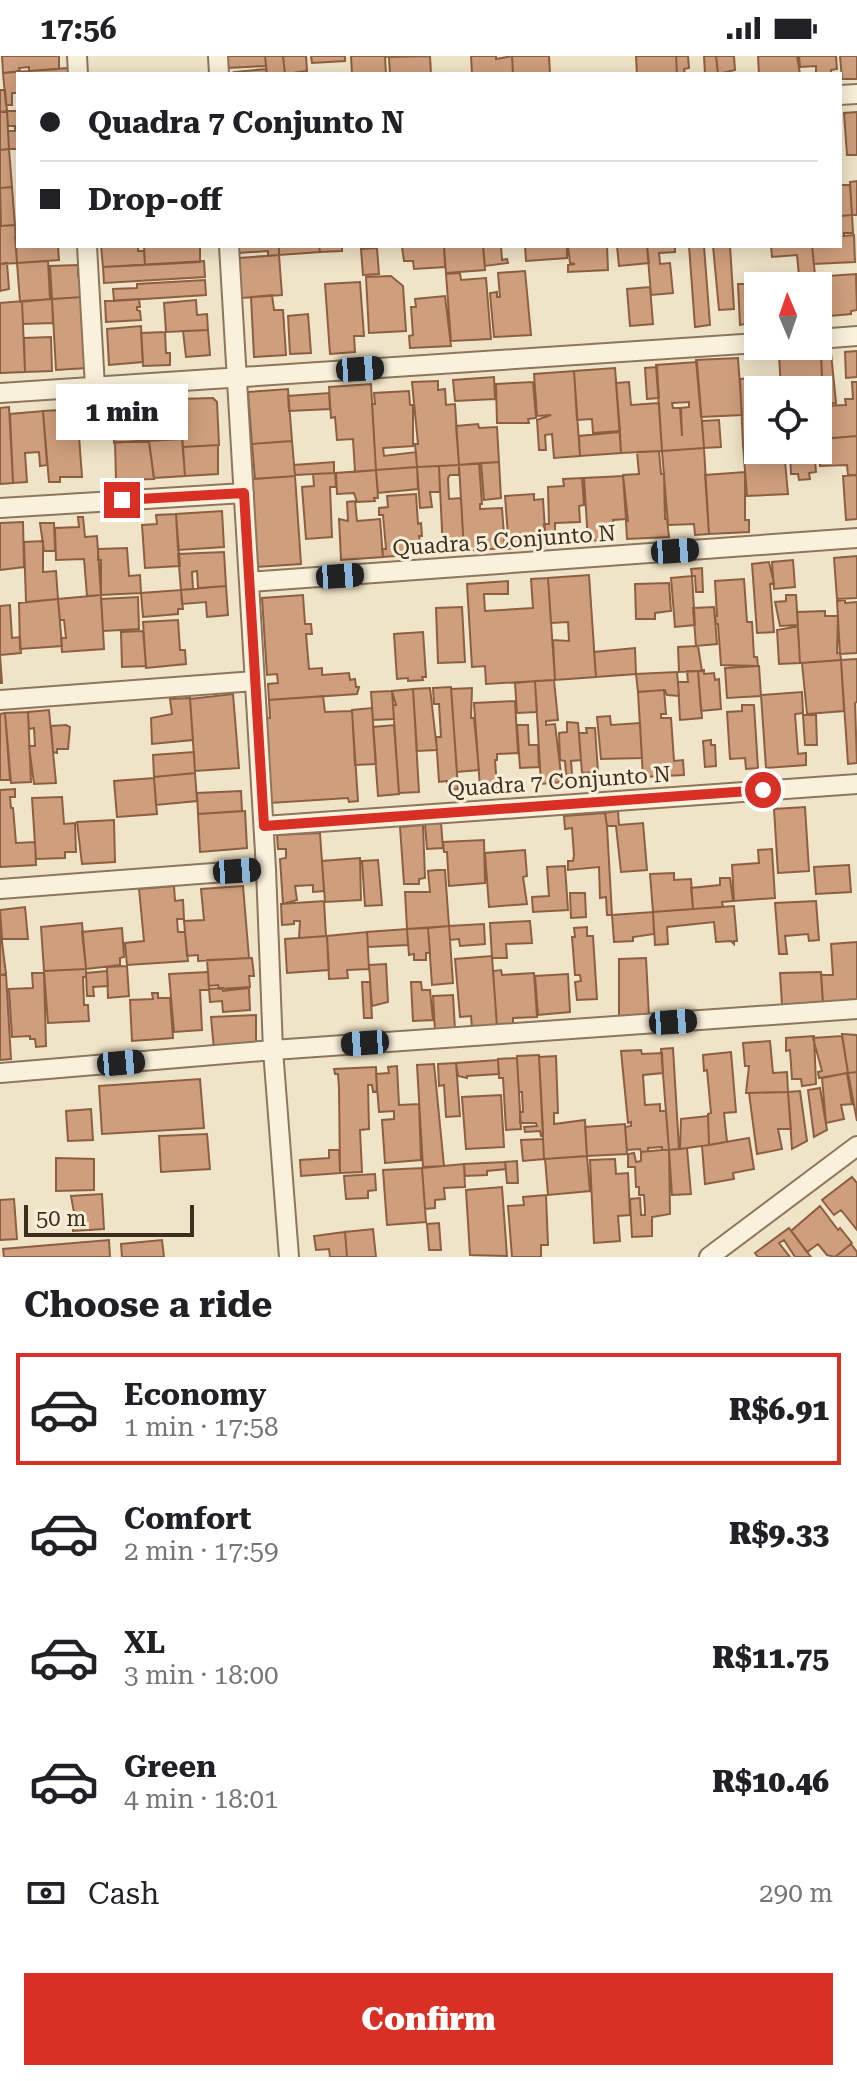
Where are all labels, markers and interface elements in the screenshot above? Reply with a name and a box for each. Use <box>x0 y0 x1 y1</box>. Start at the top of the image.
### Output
text: 17:56 <box>40 11 117 46</box>
text: Quadra 7 Conjunto N <box>88 105 404 140</box>
text: Drop-off <box>88 182 222 217</box>
north arrow <box>744 272 832 360</box>
map controls <box>744 272 832 464</box>
car <box>335 355 385 383</box>
button: locate <box>744 376 832 464</box>
callout: 1 min <box>56 384 188 440</box>
text: 1 min <box>85 397 159 427</box>
route end <box>104 482 140 518</box>
street label: Quadra 5 Conjunto N <box>391 520 617 561</box>
car <box>650 537 700 565</box>
car <box>315 562 365 590</box>
street label: Quadra 7 Conjunto N <box>446 761 672 802</box>
route start <box>745 772 781 808</box>
car <box>212 857 262 885</box>
car <box>648 1008 698 1036</box>
car <box>340 1029 390 1057</box>
car <box>96 1049 146 1077</box>
scale bar <box>24 1201 194 1237</box>
text: 50 m <box>36 1206 86 1231</box>
text: Choose a ride <box>24 1284 272 1326</box>
icon: car <box>28 1373 100 1445</box>
text: Economy <box>124 1377 266 1412</box>
text: R$6.91 <box>729 1392 829 1427</box>
text: 1 min · 17:58 <box>124 1412 279 1442</box>
icon: car <box>28 1497 100 1569</box>
text: Comfort <box>124 1501 251 1536</box>
text: R$9.33 <box>729 1516 829 1551</box>
text: 2 min · 17:59 <box>124 1536 279 1566</box>
icon: car <box>28 1621 100 1693</box>
text: XL <box>124 1625 165 1660</box>
text: R$11.75 <box>712 1640 829 1675</box>
text: 3 min · 18:00 <box>124 1660 279 1690</box>
icon: car <box>28 1745 100 1817</box>
text: Green <box>124 1749 216 1784</box>
text: R$10.46 <box>712 1764 829 1799</box>
text: 4 min · 18:01 <box>124 1784 279 1814</box>
icon: cash <box>24 1871 68 1915</box>
text: Cash <box>88 1876 159 1911</box>
text: 290 m <box>759 1878 833 1908</box>
button: Confirm <box>24 1973 833 2065</box>

